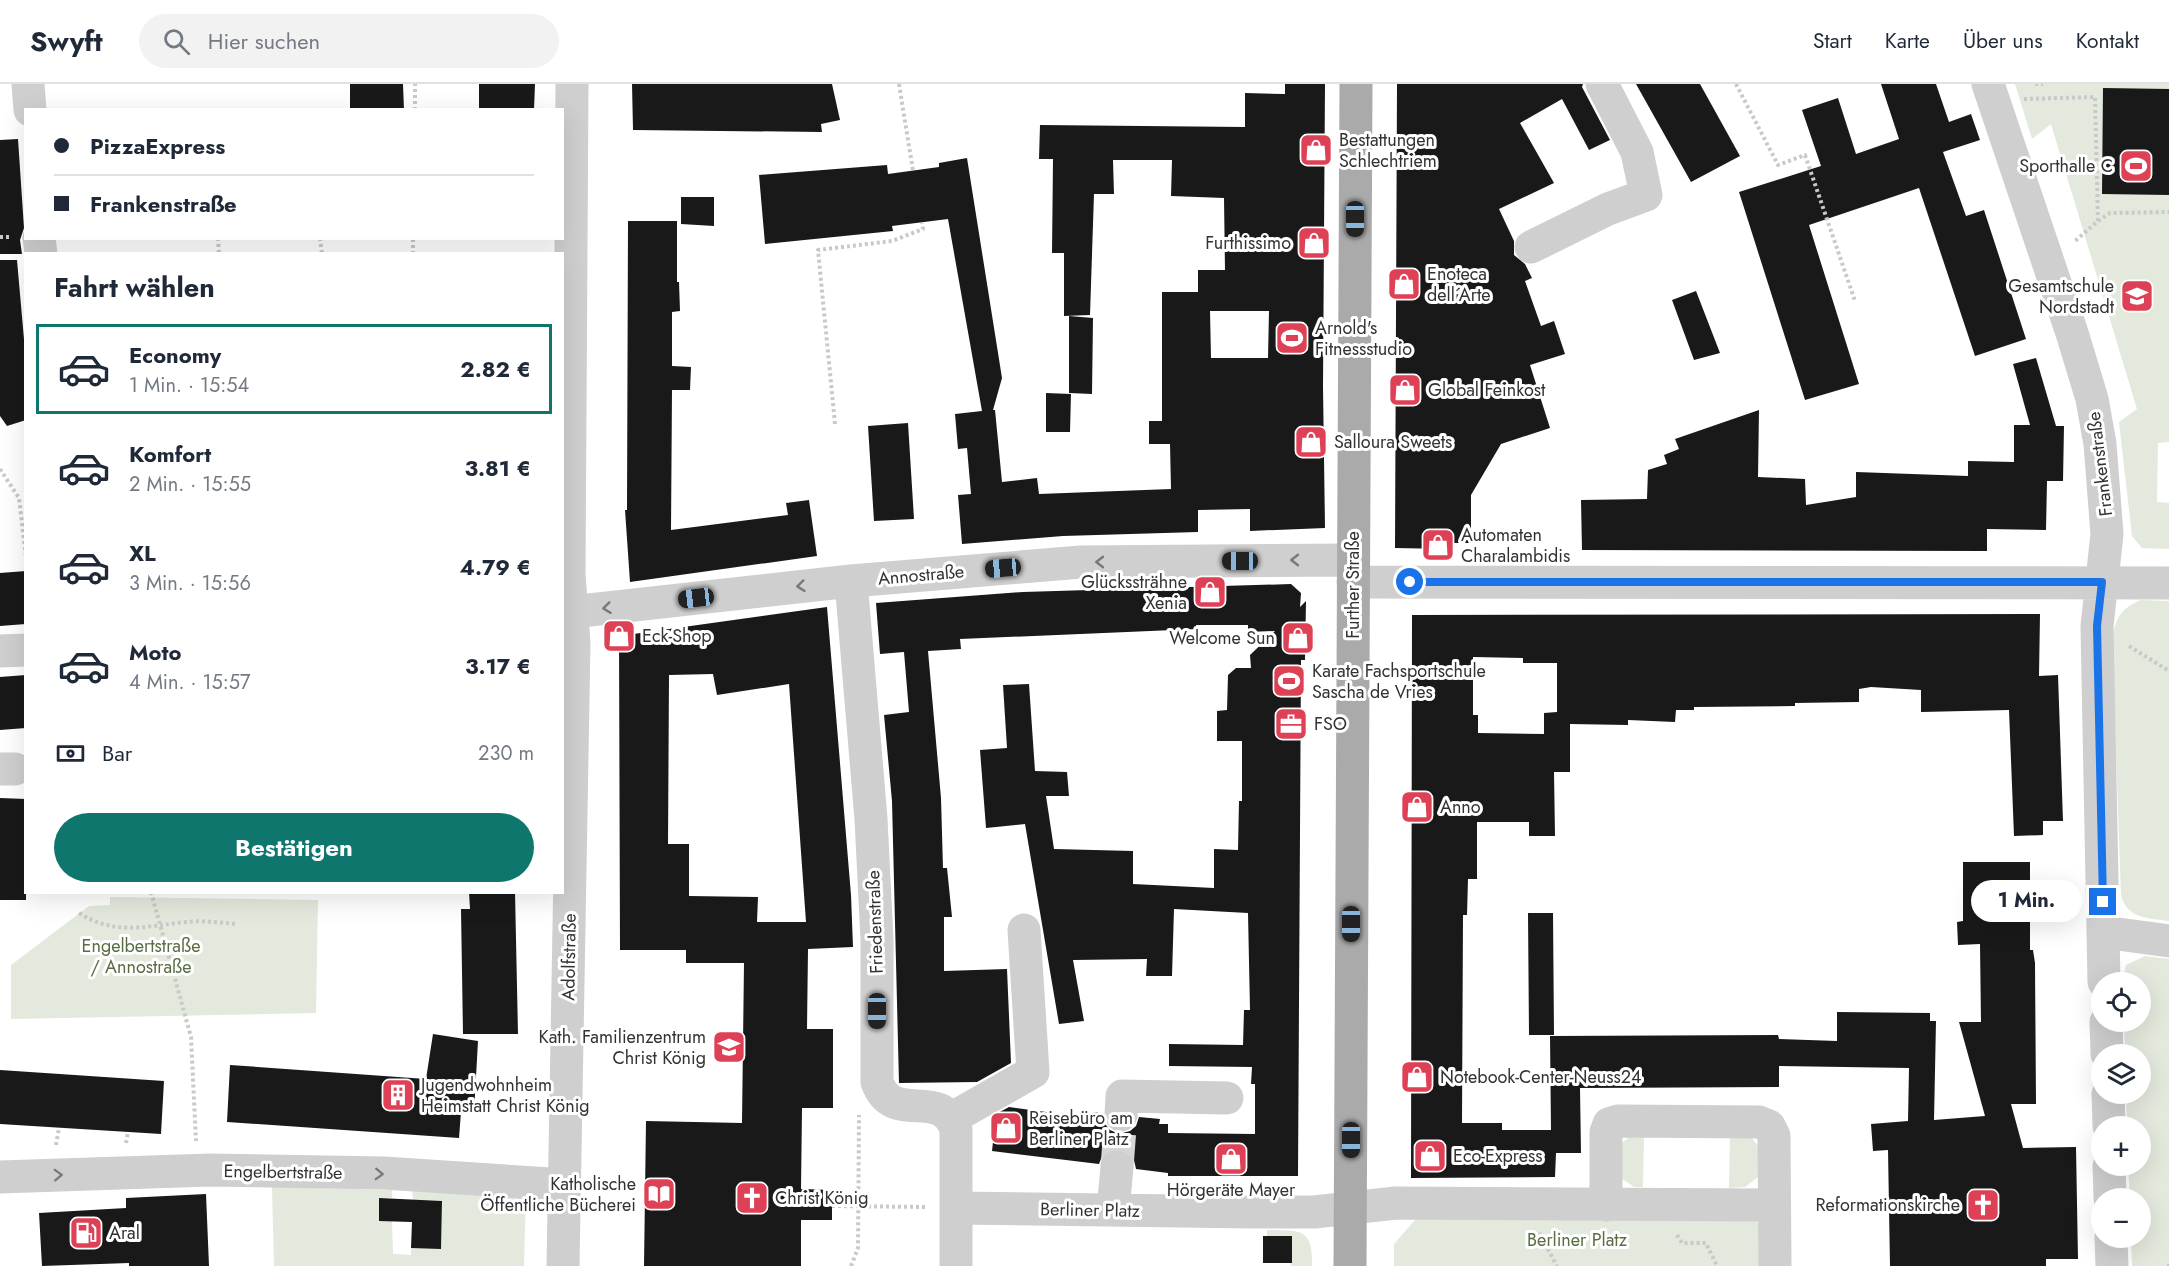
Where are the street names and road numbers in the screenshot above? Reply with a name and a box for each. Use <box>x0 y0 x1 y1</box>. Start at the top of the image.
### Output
street label: Frankenstraße <box>2081 410 2119 518</box>
street label: Further Straße <box>1340 531 1366 639</box>
street label: Annostraße <box>877 558 965 592</box>
street label: Friedenstraße <box>860 870 890 974</box>
street label: Adolfstraße <box>555 913 583 1001</box>
street label: Engelbertstraße <box>223 1158 343 1186</box>
street label: Berliner Platz <box>1040 1196 1141 1224</box>

